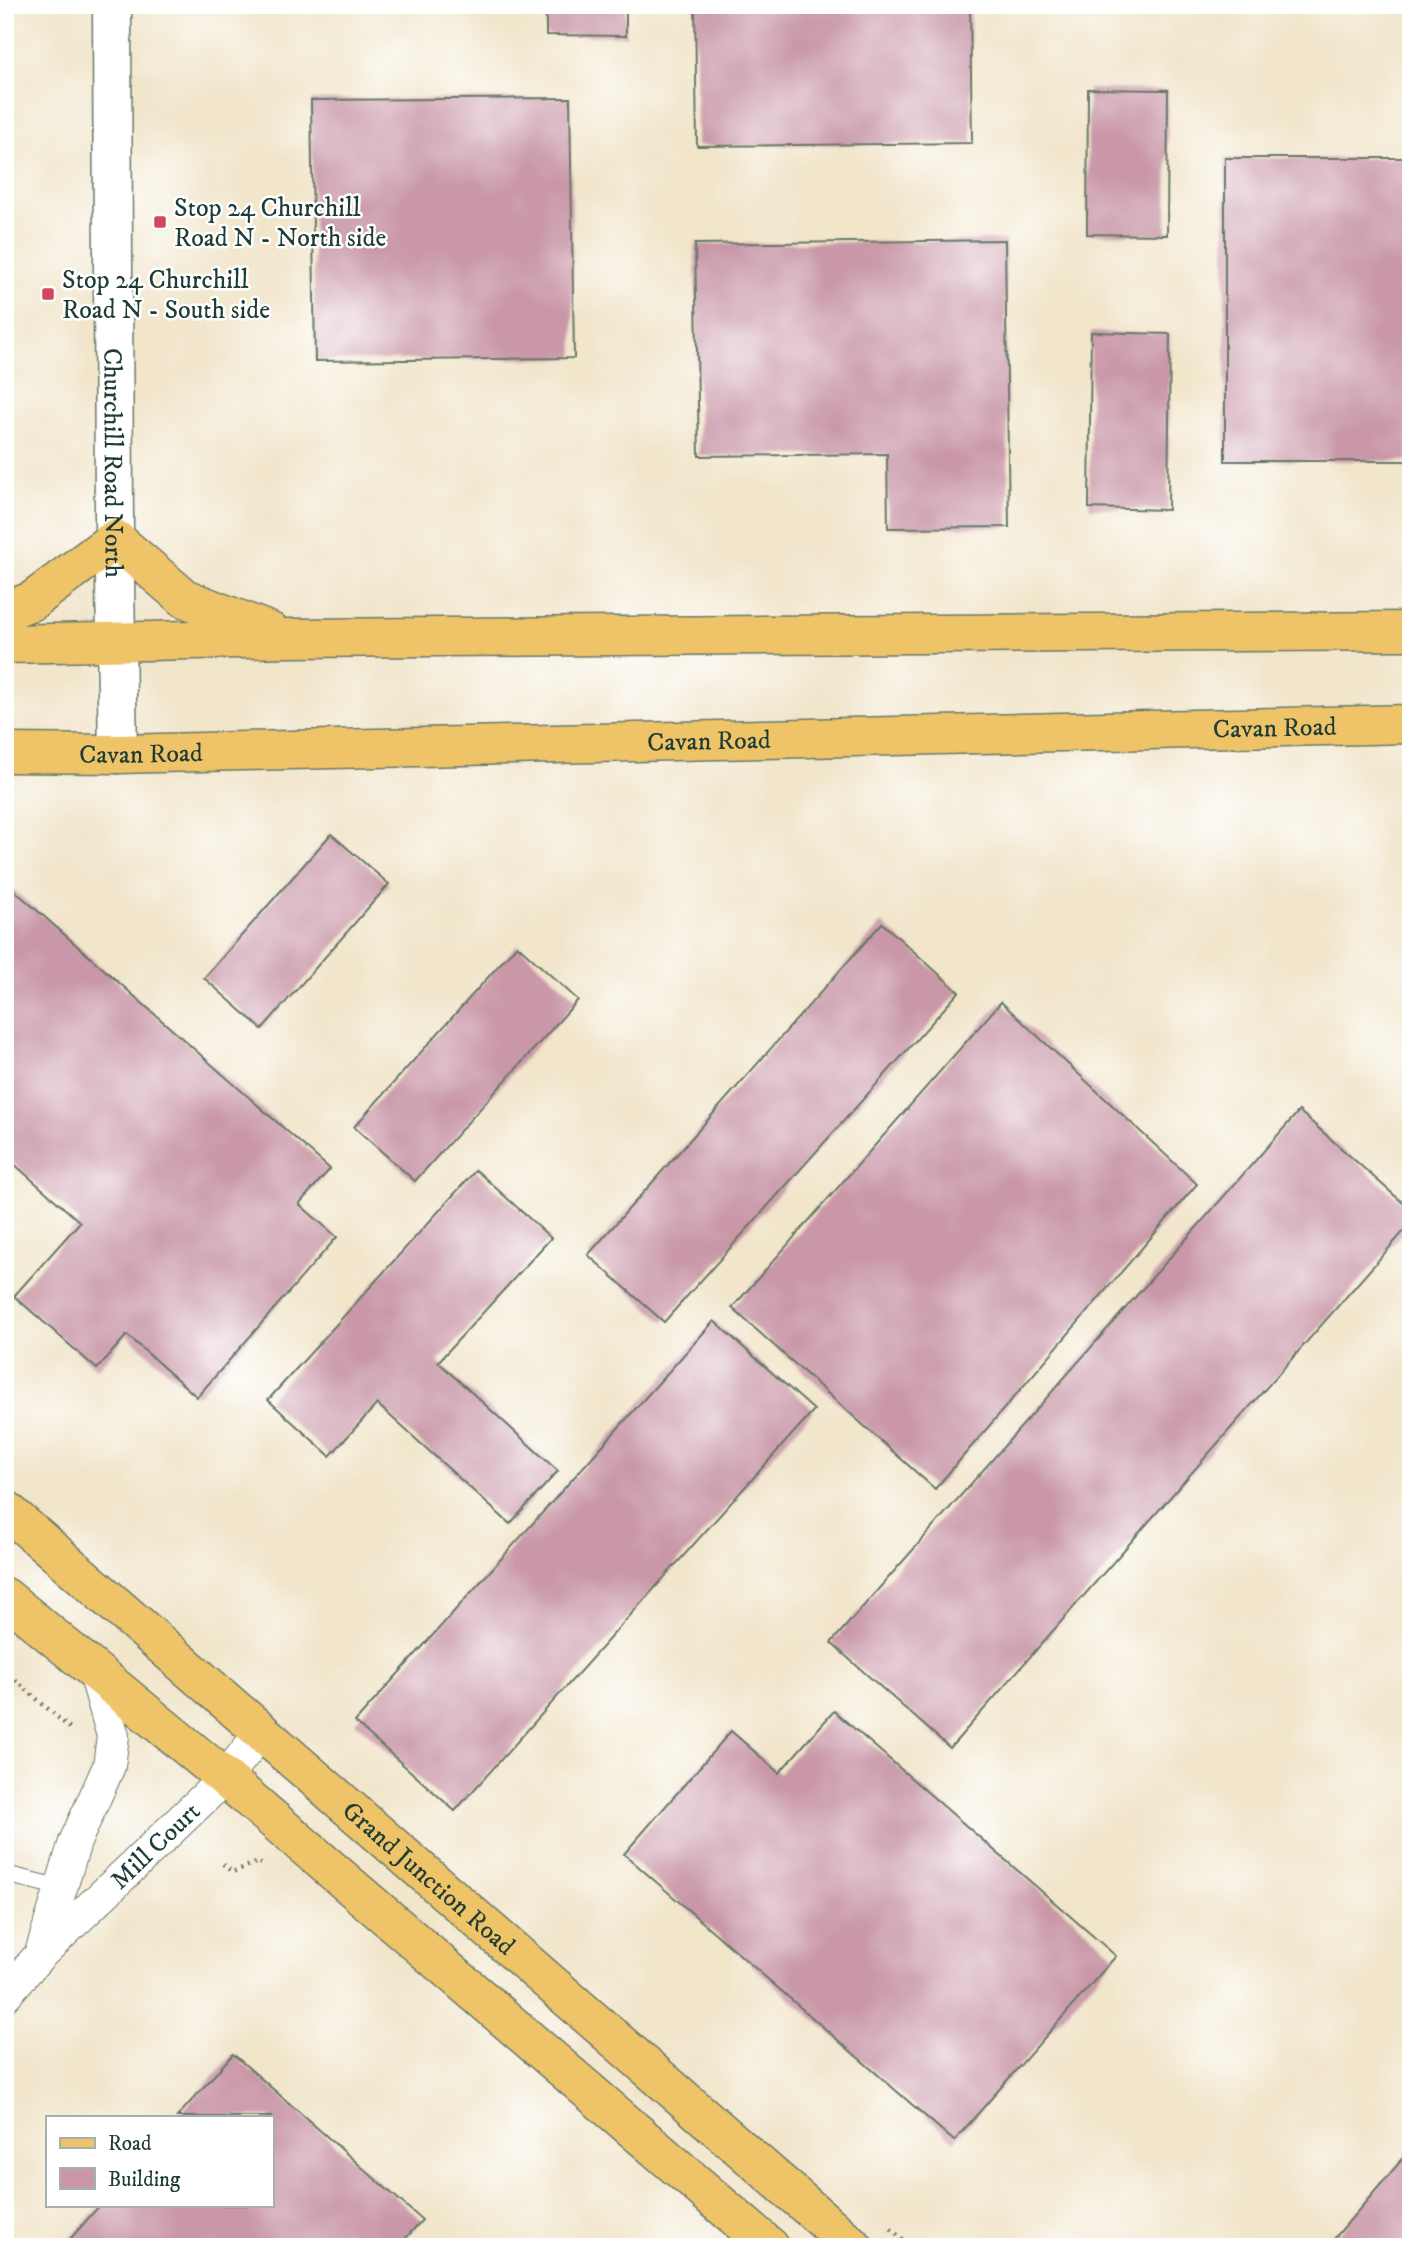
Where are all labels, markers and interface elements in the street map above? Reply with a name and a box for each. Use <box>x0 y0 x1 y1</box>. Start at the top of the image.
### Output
place label: Stop 24 Churchill Road N - North side <box>174 192 386 255</box>
marker: Stop 24 Churchill Road N - North side <box>152 214 168 230</box>
place label: Stop 24 Churchill Road N - South side <box>62 264 270 327</box>
marker: Stop 24 Churchill Road N - South side <box>40 286 56 302</box>
street label: Churchill Road North <box>95 348 130 579</box>
street label: Cavan Road <box>1212 711 1337 747</box>
street label: Cavan Road <box>647 724 771 760</box>
street label: Cavan Road <box>79 737 203 772</box>
street label: Grand Junction Road <box>335 1795 522 1963</box>
street label: Mill Court <box>104 1796 208 1897</box>
legend <box>46 2116 273 2206</box>
text: Road <box>108 2131 152 2157</box>
text: Building <box>108 2167 181 2193</box>

